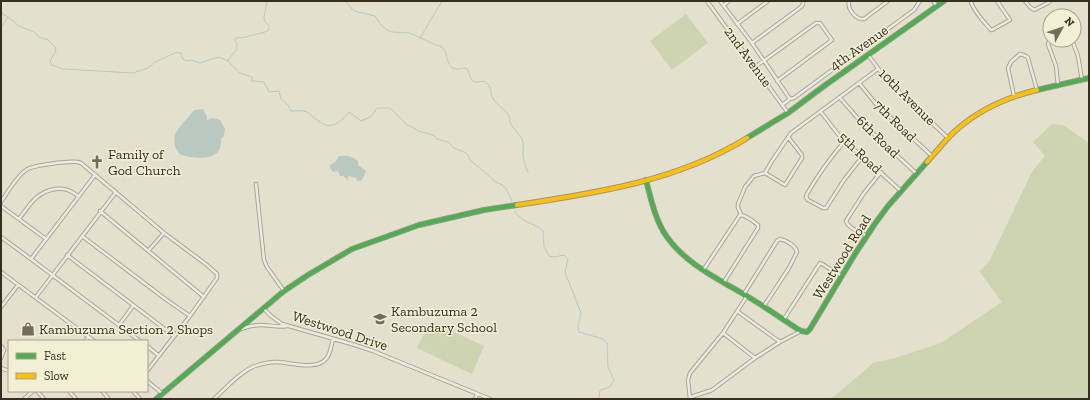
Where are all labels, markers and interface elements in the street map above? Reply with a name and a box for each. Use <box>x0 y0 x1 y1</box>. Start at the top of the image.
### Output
north arrow <box>1042 8 1082 48</box>
text: N <box>1062 15 1077 30</box>
street label: 4th Avenue <box>826 21 892 74</box>
street label: 2nd Avenue <box>721 24 776 91</box>
street label: 10th Avenue <box>875 65 939 129</box>
street label: 7th Road <box>870 97 920 146</box>
street label: 6th Road <box>853 112 903 162</box>
street label: 5th Road <box>835 129 886 178</box>
place label: Family of God Church <box>108 146 181 179</box>
church icon: Family of God Church <box>89 154 105 170</box>
street label: Westwood Road <box>809 211 875 302</box>
place label: Kambuzuma 2 Secondary School <box>391 303 497 336</box>
street label: Westwood Drive <box>290 308 390 355</box>
school or university icon: Kambuzuma 2 Secondary School <box>372 311 388 327</box>
shop icon: Kambuzuma Section 2 Shops <box>20 321 36 337</box>
place label: Kambuzuma Section 2 Shops <box>39 321 213 338</box>
legend <box>8 340 148 392</box>
text: Fast <box>44 349 67 363</box>
text: Slow <box>44 369 70 383</box>

